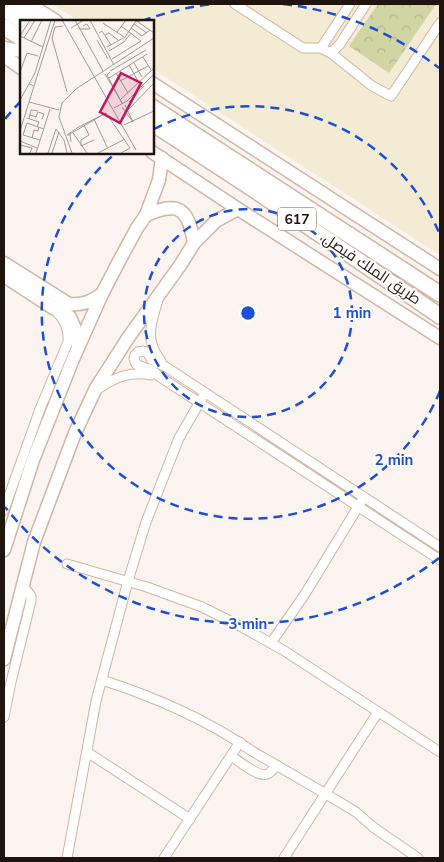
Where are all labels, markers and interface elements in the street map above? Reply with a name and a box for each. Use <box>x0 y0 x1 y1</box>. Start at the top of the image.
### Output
inset map <box>20 20 154 154</box>
road number: 617 <box>278 208 316 230</box>
street label: طريق الملك فيصل <box>319 229 425 309</box>
text: 1 min <box>333 303 371 323</box>
centre of rings <box>239 304 257 322</box>
text: 2 min <box>375 450 413 470</box>
text: 3 min <box>229 614 267 634</box>

